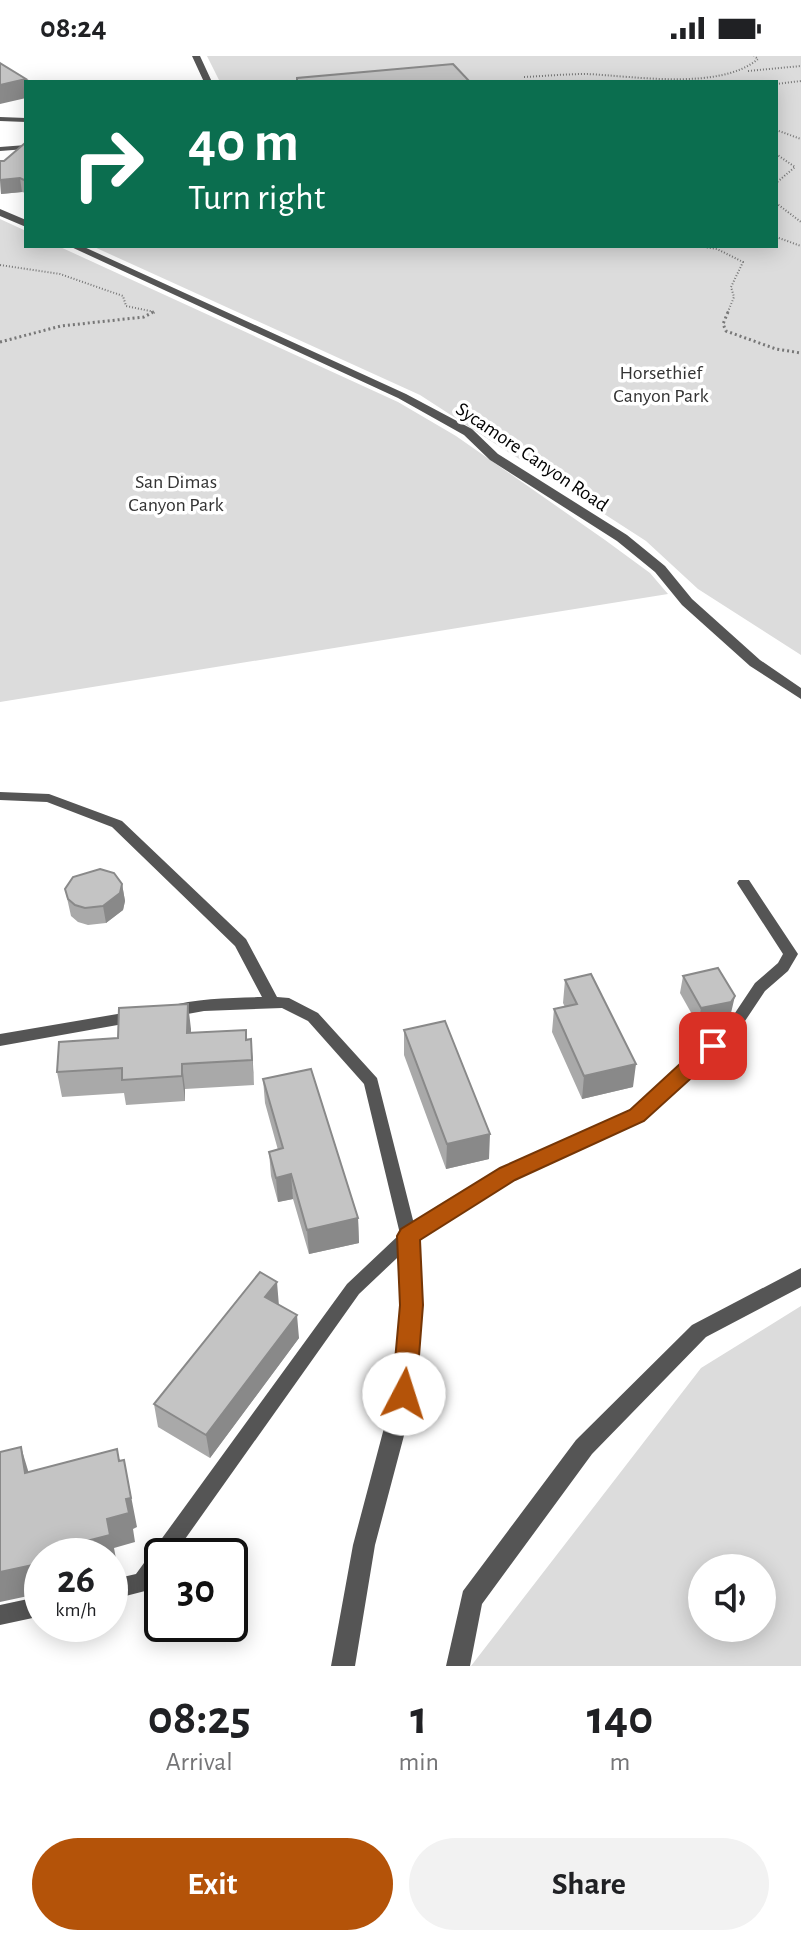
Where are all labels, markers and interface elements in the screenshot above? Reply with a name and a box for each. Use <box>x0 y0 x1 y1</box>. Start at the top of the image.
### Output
text: 08:24 <box>40 13 107 43</box>
icon: right <box>56 112 160 216</box>
text: 40 m <box>188 115 299 171</box>
text: Turn right <box>188 180 325 216</box>
park label: Horsethief Canyon Park <box>613 363 709 406</box>
street label: Sycamore Canyon Road <box>452 399 612 515</box>
park label: San Dimas Canyon Park <box>128 472 224 515</box>
pin <box>679 1012 747 1080</box>
icon: arrive <box>691 1024 735 1068</box>
position arrow <box>362 1352 446 1436</box>
speed limit sign: 30 <box>144 1538 248 1642</box>
map controls <box>688 1554 776 1642</box>
button: sound <box>688 1554 776 1642</box>
text: 26 <box>57 1560 95 1600</box>
text: km/h <box>55 1600 97 1620</box>
text: 08:25 <box>148 1695 251 1743</box>
text: 1 <box>410 1695 427 1743</box>
text: 140 <box>587 1695 653 1743</box>
text: Arrival <box>166 1749 233 1775</box>
text: min <box>399 1749 439 1775</box>
text: m <box>610 1749 630 1775</box>
button: Exit <box>32 1838 393 1930</box>
button: Share <box>409 1838 769 1930</box>

